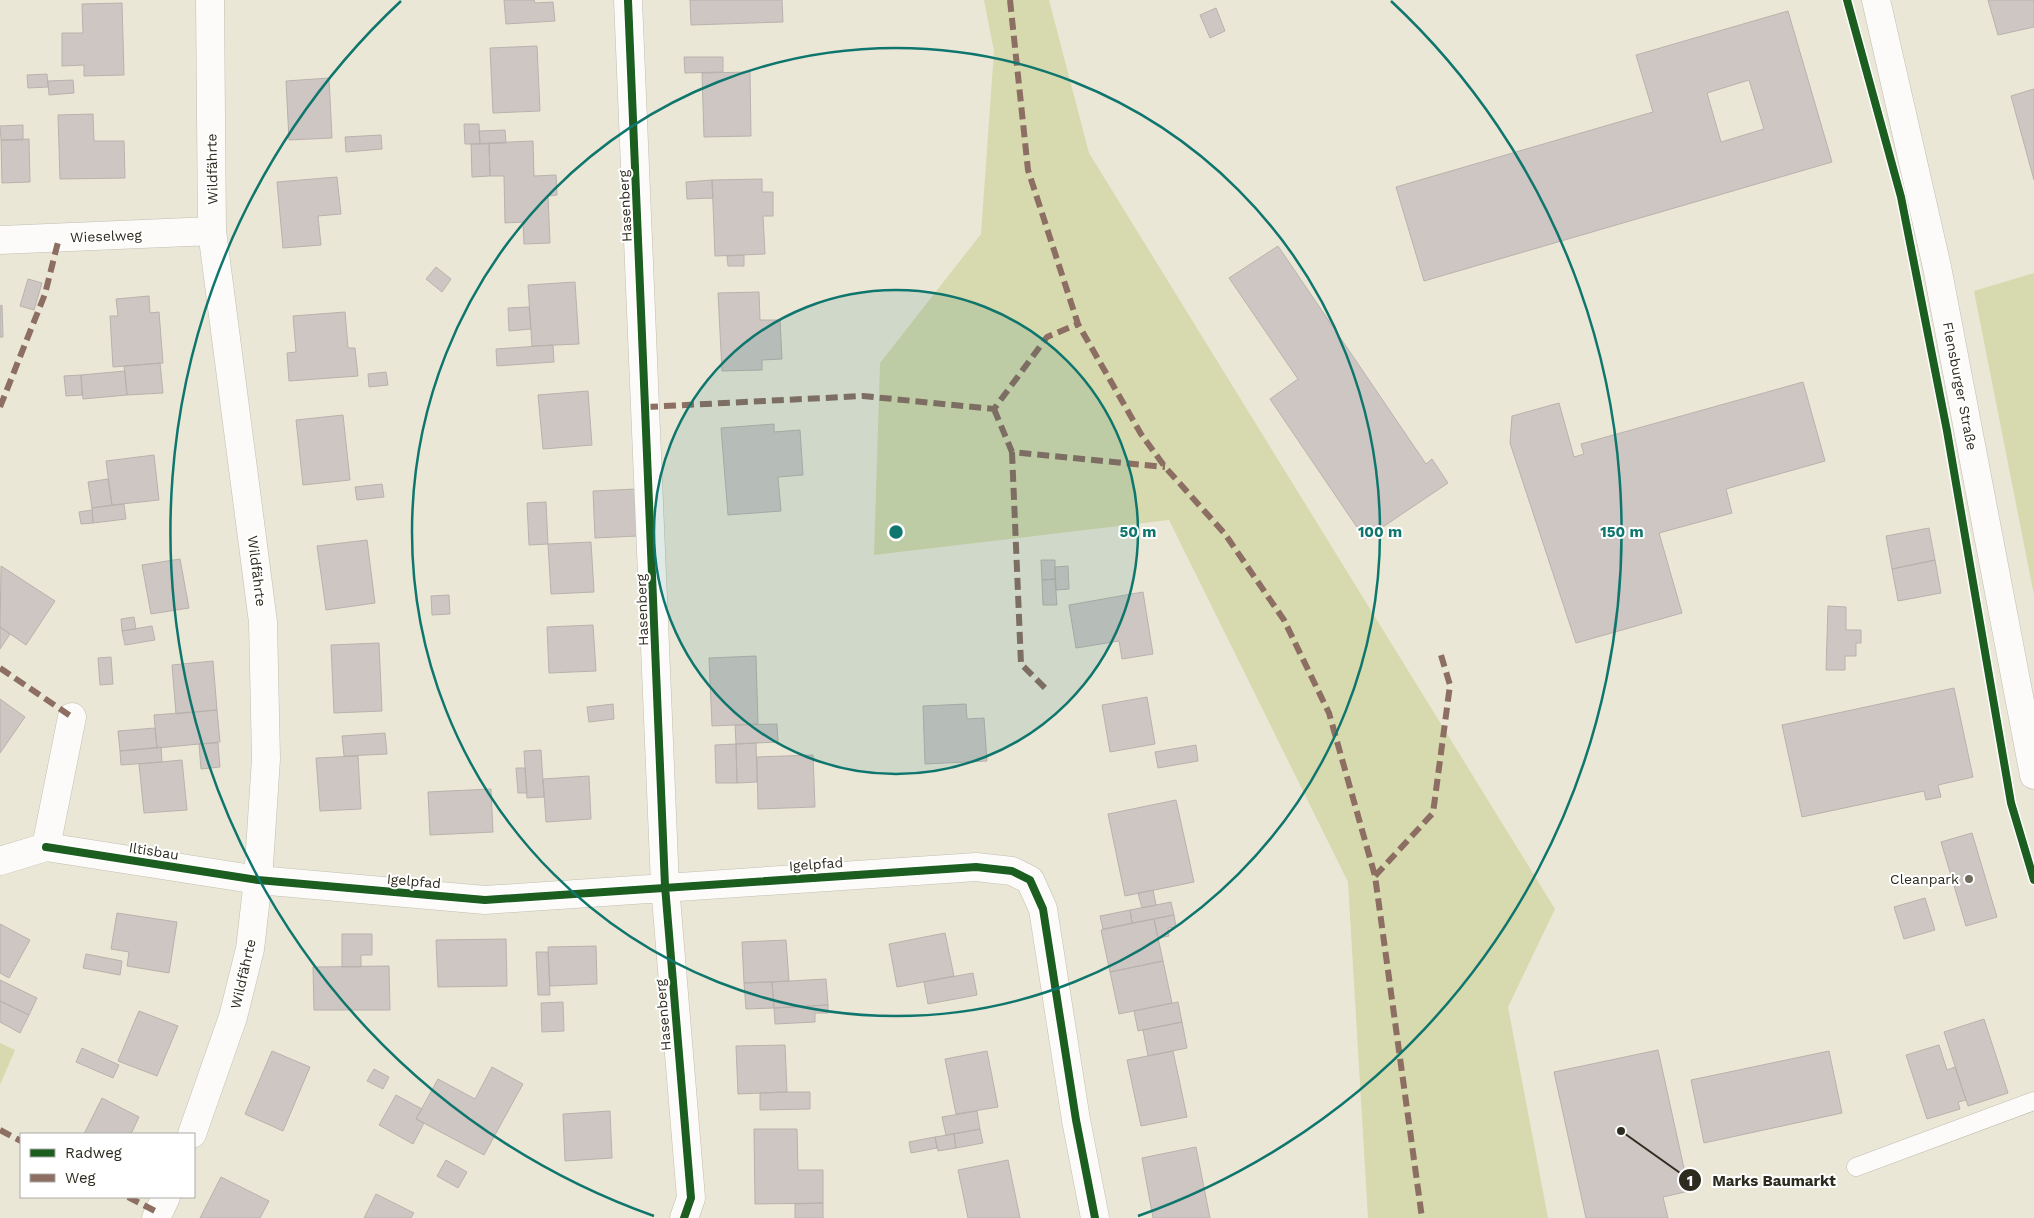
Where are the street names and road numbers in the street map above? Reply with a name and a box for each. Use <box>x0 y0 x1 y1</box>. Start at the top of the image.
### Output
street label: Wildfährte <box>203 133 221 205</box>
street label: Hasenberg <box>615 169 635 242</box>
street label: Wieselweg <box>70 227 143 245</box>
street label: Flensburger Straße <box>1940 320 1980 452</box>
street label: Wildfährte <box>245 535 269 607</box>
street label: Hasenberg <box>633 573 651 646</box>
street label: Iltisbau <box>128 839 180 863</box>
street label: Igelpfad <box>788 854 844 874</box>
street label: Igelpfad <box>386 871 442 891</box>
street label: Wildfährte <box>227 938 259 1010</box>
street label: Hasenberg <box>652 978 674 1052</box>

